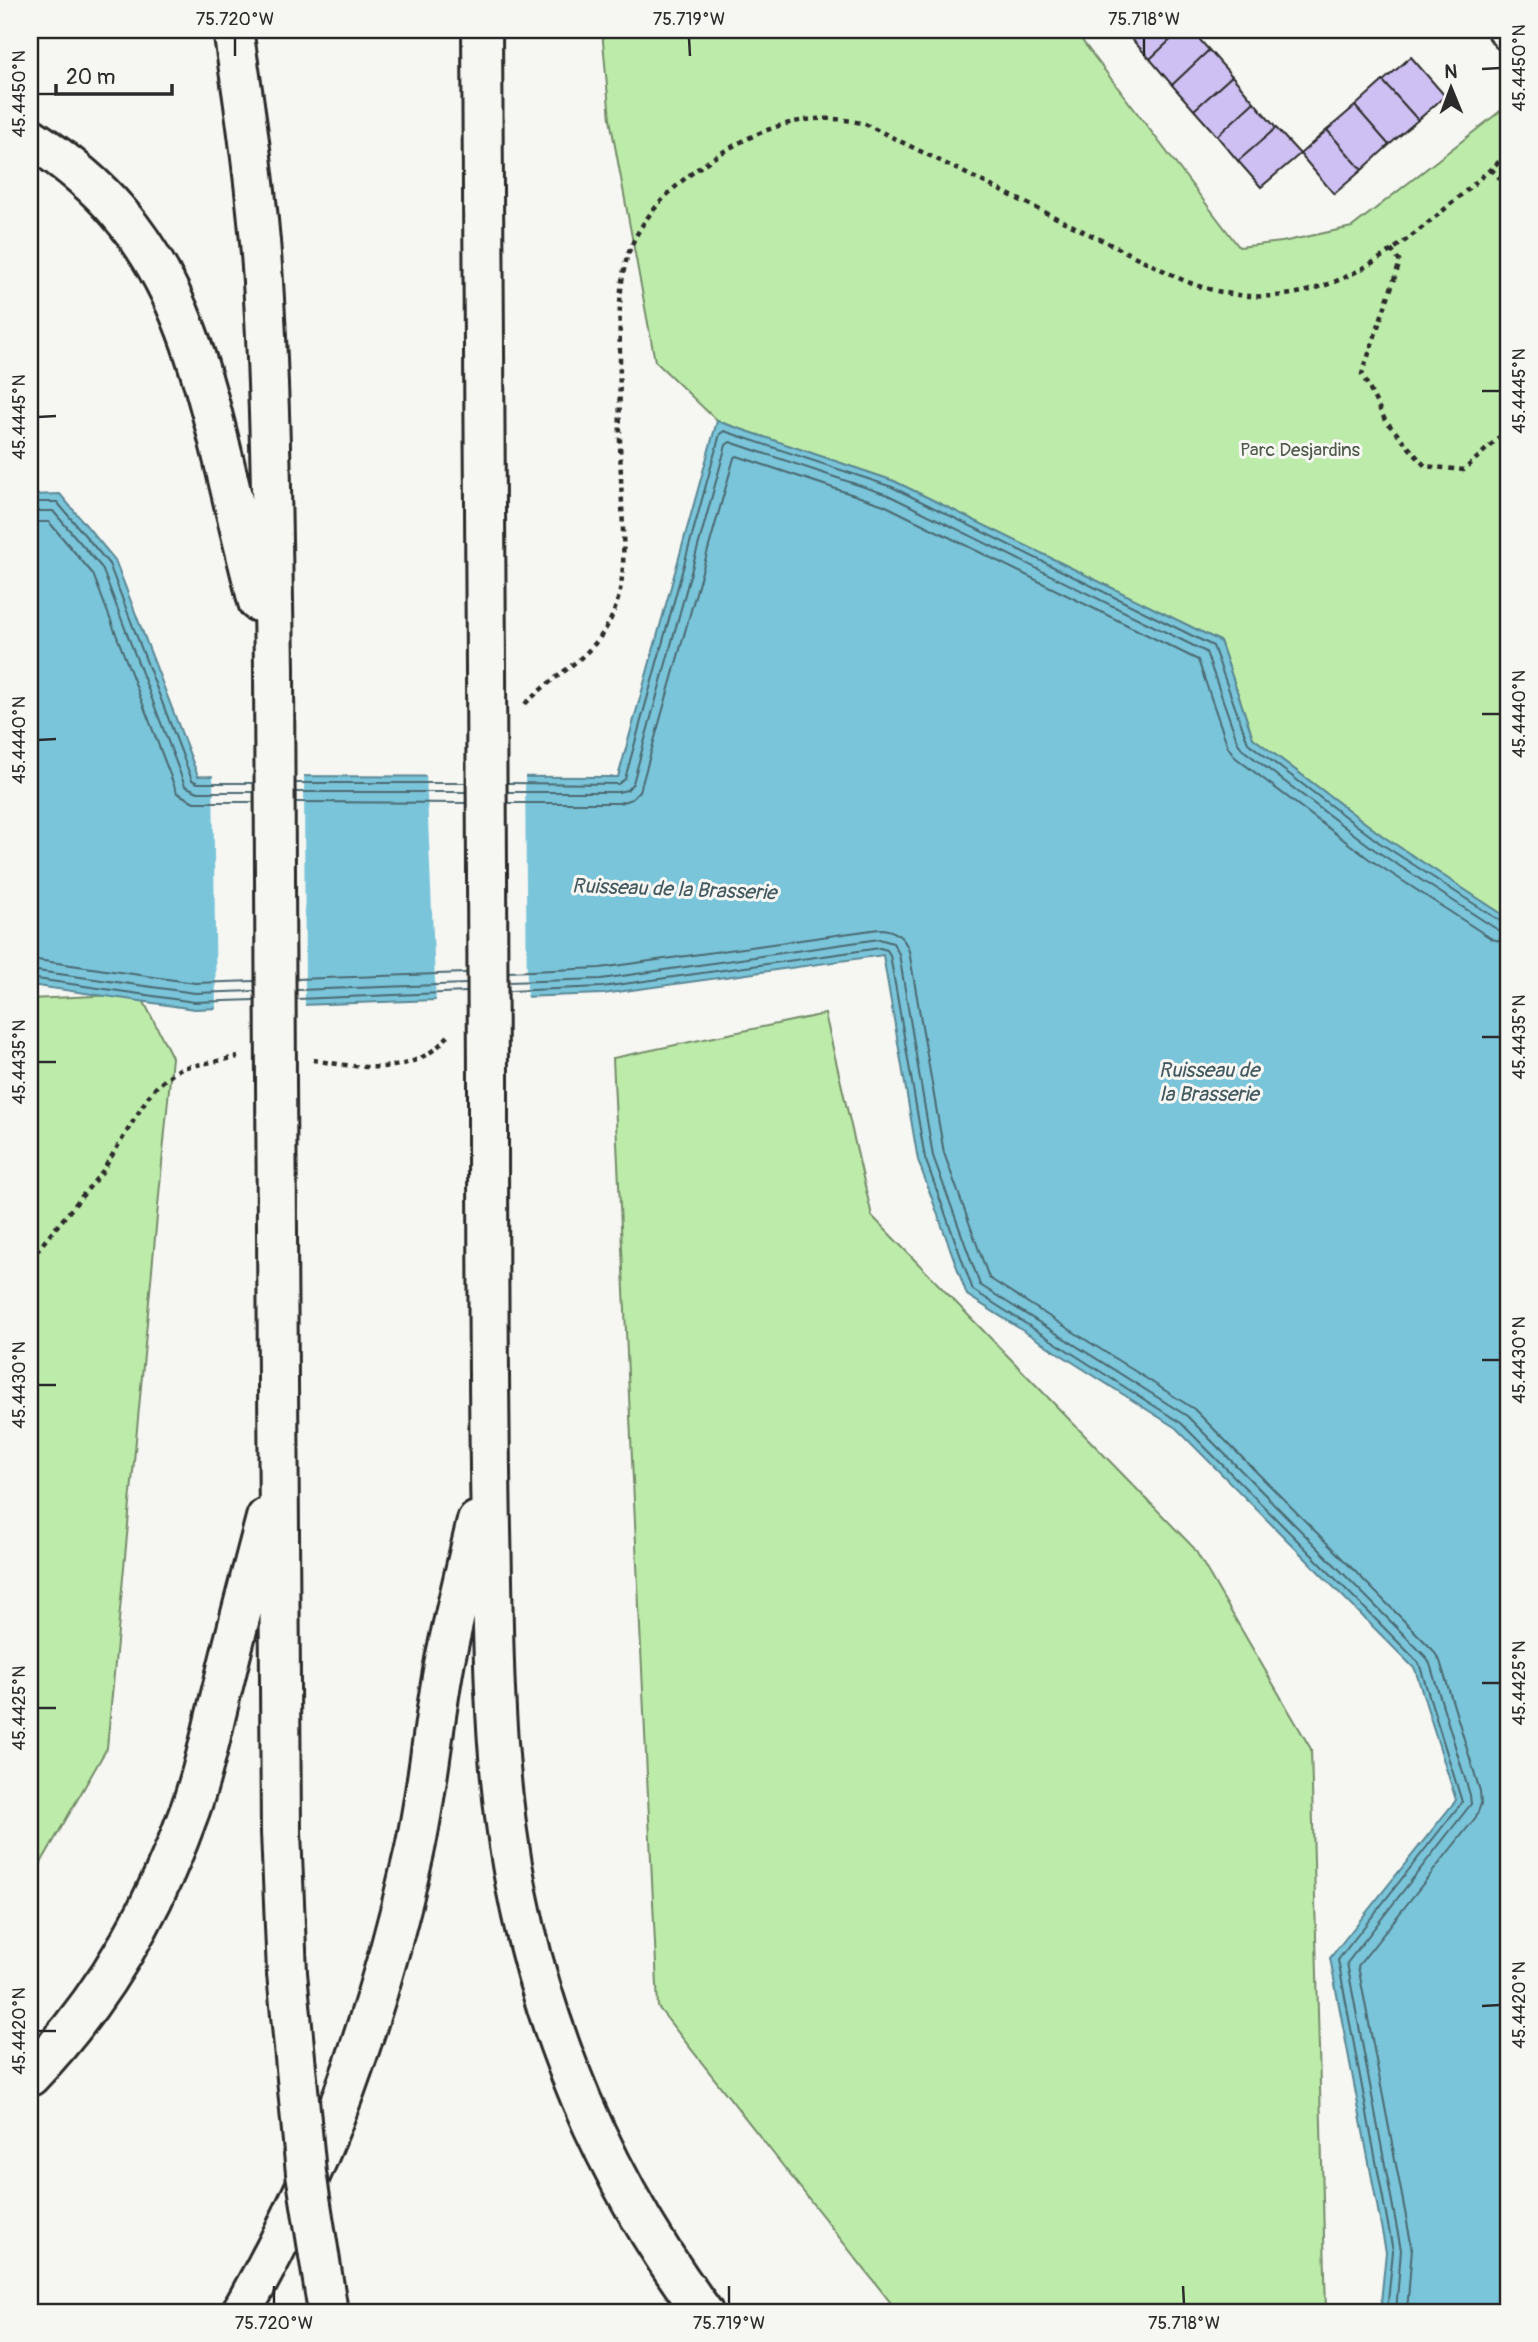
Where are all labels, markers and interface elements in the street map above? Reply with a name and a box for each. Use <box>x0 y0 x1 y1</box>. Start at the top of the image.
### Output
text: 75.720°W <box>196 8 274 31</box>
text: 75.719°W <box>653 8 725 31</box>
text: 75.718°W <box>1108 8 1180 31</box>
text: 45.4450°N <box>1508 24 1531 112</box>
text: 45.4450°N <box>8 50 31 138</box>
scale bar <box>56 52 172 96</box>
north arrow <box>1416 52 1486 122</box>
text: N <box>1444 60 1457 84</box>
text: 20 m <box>66 64 115 91</box>
text: 45.4445°N <box>1508 348 1531 434</box>
text: 45.4445°N <box>8 374 31 460</box>
park label: Parc Desjardins <box>1240 438 1360 462</box>
text: 45.4440°N <box>1508 670 1531 758</box>
text: 45.4440°N <box>8 696 31 784</box>
water label: Ruisseau de la Brasserie <box>571 872 779 907</box>
text: 45.4435°N <box>1508 995 1531 1079</box>
text: 45.4435°N <box>8 1020 31 1104</box>
water label: Ruisseau de la Brasserie <box>1159 1057 1262 1108</box>
text: 45.4430°N <box>1508 1316 1531 1404</box>
text: 45.4430°N <box>8 1341 31 1429</box>
text: 45.4425°N <box>1508 1641 1531 1725</box>
text: 45.4425°N <box>8 1666 31 1750</box>
text: 45.4420°N <box>1508 1961 1531 2049</box>
text: 45.4420°N <box>8 1987 31 2075</box>
text: 75.720°W <box>235 2312 313 2335</box>
text: 75.719°W <box>693 2312 765 2335</box>
text: 75.718°W <box>1148 2312 1220 2335</box>

